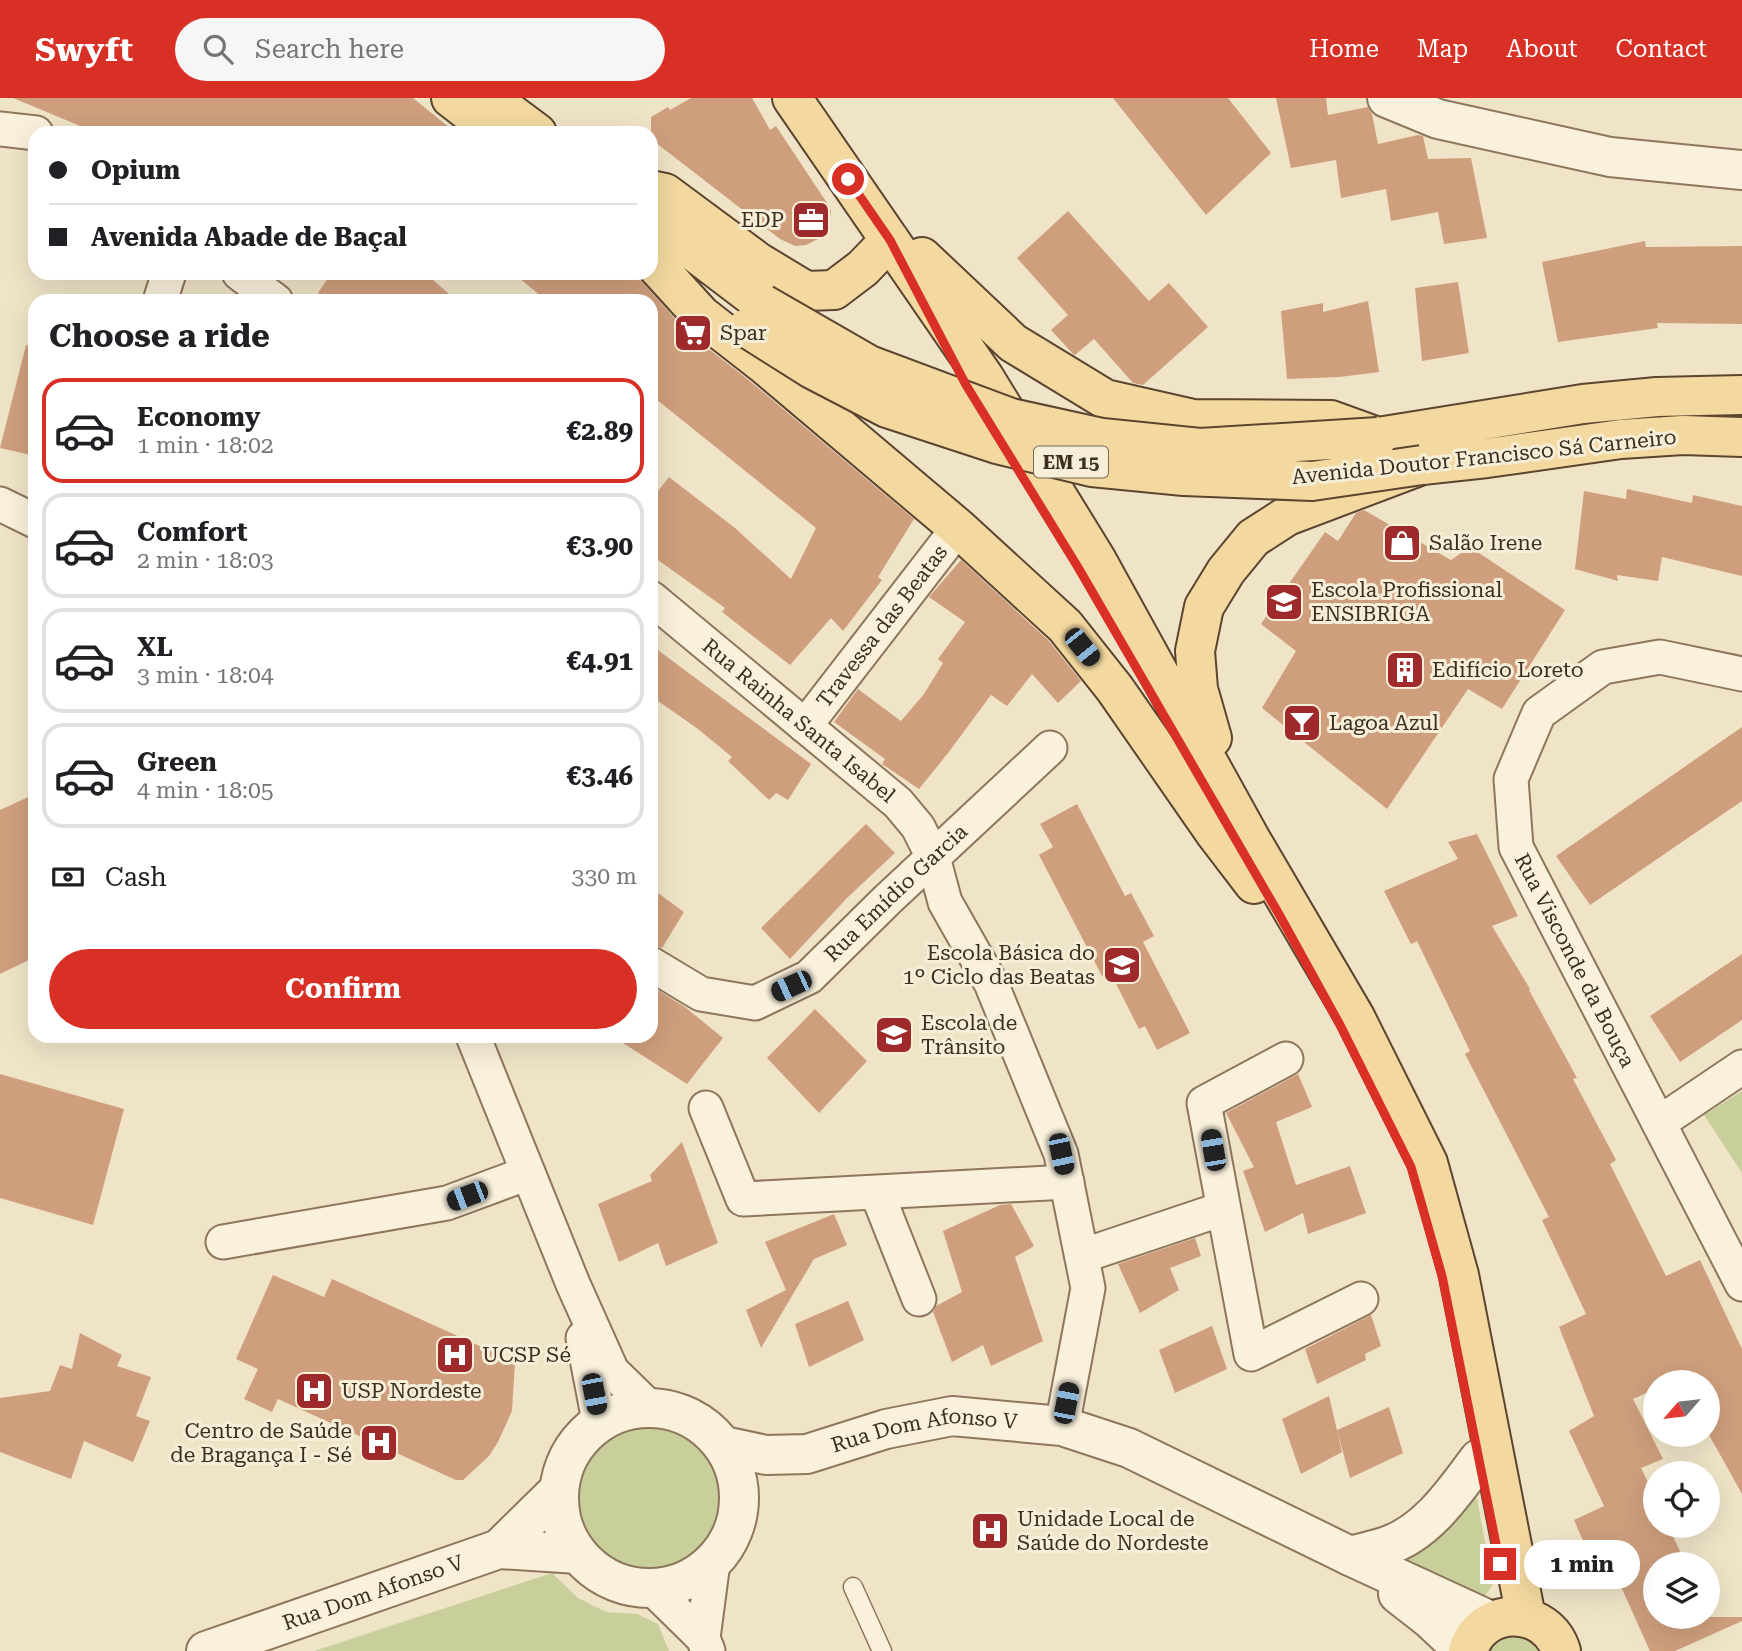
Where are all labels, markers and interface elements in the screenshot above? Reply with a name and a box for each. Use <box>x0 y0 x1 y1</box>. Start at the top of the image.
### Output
search box <box>175 18 665 81</box>
text: Swyft <box>35 30 133 69</box>
icon: search <box>199 30 237 68</box>
text: Search here <box>255 34 404 64</box>
text: Home <box>1309 35 1379 63</box>
text: Map <box>1417 35 1468 63</box>
text: About <box>1506 35 1577 63</box>
text: Contact <box>1615 35 1707 63</box>
text: Opium <box>91 155 180 185</box>
route start <box>832 163 864 195</box>
office icon: EDP <box>790 199 832 241</box>
place label: EDP <box>741 208 784 232</box>
text: Avenida Abade de Baçal <box>91 222 407 252</box>
supermarket icon: Spar <box>672 312 714 354</box>
text: Choose a ride <box>49 317 270 355</box>
place label: Spar <box>720 321 767 345</box>
icon: car <box>53 399 116 462</box>
text: Economy <box>137 402 260 432</box>
text: €2.89 <box>567 416 633 446</box>
street label: Avenida Doutor Francisco Sá Carneiro <box>1290 425 1678 489</box>
text: 1 min · 18:02 <box>137 432 274 459</box>
road number: EM 15 <box>1034 446 1108 478</box>
icon: car <box>53 514 116 577</box>
text: Comfort <box>137 517 247 547</box>
shop icon: Salão Irene <box>1381 522 1423 564</box>
text: €3.90 <box>567 531 633 561</box>
place label: Salão Irene <box>1429 531 1542 555</box>
street label: Travessa das Beatas <box>812 540 952 712</box>
text: 2 min · 18:03 <box>137 547 274 574</box>
place label: Escola Profissional ENSIBRIGA <box>1311 578 1503 626</box>
school or university icon: Escola Profissional ENSIBRIGA <box>1263 581 1305 623</box>
car <box>1061 624 1104 670</box>
icon: car <box>53 629 116 692</box>
text: XL <box>137 632 173 662</box>
street label: Rua Rainha Santa Isabel <box>698 634 900 808</box>
text: €4.91 <box>567 646 633 676</box>
building icon: Edifício Loreto <box>1384 649 1426 691</box>
place label: Edifício Loreto <box>1432 658 1584 682</box>
text: 3 min · 18:04 <box>137 662 274 689</box>
bar icon: Lagoa Azul <box>1281 702 1323 744</box>
place label: Lagoa Azul <box>1329 711 1439 735</box>
icon: car <box>53 744 116 807</box>
text: Green <box>137 747 217 777</box>
text: €3.46 <box>567 761 633 791</box>
text: 4 min · 18:05 <box>137 777 274 804</box>
street label: Rua Emídio Garcia <box>820 819 973 967</box>
street label: Rua Visconde da Bouça <box>1509 849 1640 1072</box>
icon: cash <box>49 858 87 896</box>
text: Cash <box>105 862 167 892</box>
text: 330 m <box>572 863 637 890</box>
place label: Escola Básica do 1º Ciclo das Beatas <box>903 941 1095 989</box>
school or university icon: Escola Básica do 1º Ciclo das Beatas <box>1101 944 1143 986</box>
button: Confirm <box>49 949 637 1029</box>
car <box>768 968 815 1004</box>
place label: Escola de Trânsito <box>921 1011 1017 1059</box>
school or university icon: Escola de Trânsito <box>873 1014 915 1056</box>
car <box>1200 1127 1227 1173</box>
car <box>1047 1131 1076 1177</box>
car <box>444 1179 491 1213</box>
hospital icon: UCSP Sé <box>434 1334 476 1376</box>
place label: UCSP Sé <box>482 1343 571 1367</box>
hospital icon: USP Nordeste <box>293 1370 335 1412</box>
north arrow <box>1643 1370 1720 1447</box>
map controls <box>1643 1370 1720 1629</box>
car <box>580 1371 609 1417</box>
place label: USP Nordeste <box>341 1379 482 1403</box>
car <box>1052 1380 1081 1426</box>
street label: Rua Dom Afonso V <box>828 1404 1019 1458</box>
place label: Centro de Saúde de Bragança I - Sé <box>170 1419 352 1467</box>
hospital icon: Centro de Saúde de Bragança I - Sé <box>358 1422 400 1464</box>
button: locate <box>1643 1461 1720 1538</box>
place label: Unidade Local de Saúde do Nordeste <box>1017 1507 1209 1555</box>
hospital icon: Unidade Local de Saúde do Nordeste <box>969 1510 1011 1552</box>
callout: 1 min <box>1524 1540 1640 1588</box>
route end <box>1484 1548 1516 1580</box>
street label: Rua Dom Afonso V <box>280 1550 467 1635</box>
text: 1 min <box>1550 1551 1614 1578</box>
button: layers <box>1643 1552 1720 1629</box>

